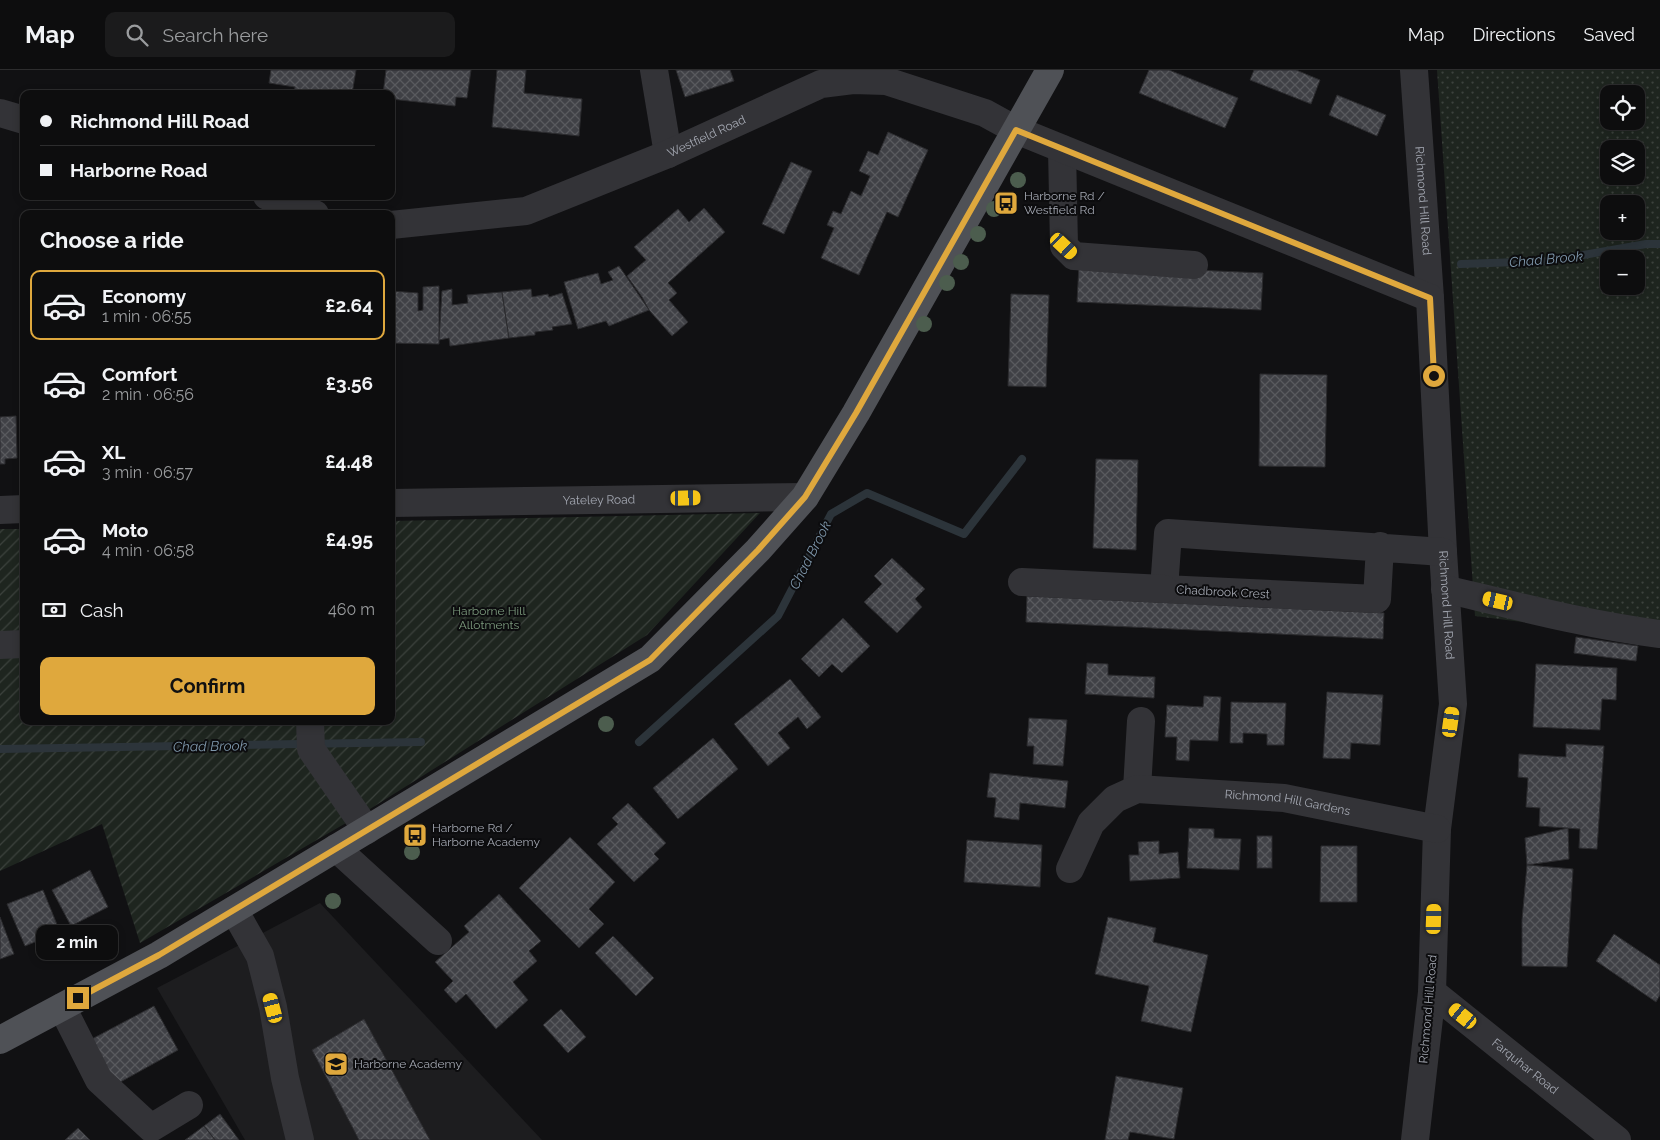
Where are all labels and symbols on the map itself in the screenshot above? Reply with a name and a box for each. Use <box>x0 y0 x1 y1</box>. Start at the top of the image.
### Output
street label: Westfield Road <box>665 113 748 160</box>
street label: Richmond Hill Road <box>1412 146 1434 256</box>
place label: Harborne Rd / Westfield Rd <box>1024 189 1105 217</box>
bus stop icon: Harborne Rd / Westfield Rd <box>993 190 1019 216</box>
car <box>1047 230 1080 262</box>
water label: Chad Brook <box>1508 248 1584 270</box>
route start <box>1423 365 1445 387</box>
car <box>670 490 701 506</box>
street label: Yateley Road <box>563 492 635 508</box>
water label: Chad Brook <box>786 518 834 592</box>
street label: Richmond Hill Road <box>1436 550 1457 660</box>
street label: Chadbrook Crest <box>1176 583 1270 601</box>
car <box>1481 590 1514 612</box>
park label: Harborne Hill Allotments <box>452 604 526 632</box>
car <box>1441 706 1460 738</box>
water label: Chad Brook <box>173 737 248 755</box>
street label: Richmond Hill Gardens <box>1224 787 1352 818</box>
place label: Harborne Rd / Harborne Academy <box>432 821 540 849</box>
bus stop icon: Harborne Rd / Harborne Academy <box>402 822 428 848</box>
car <box>1425 904 1442 934</box>
callout: 2 min <box>37 926 119 960</box>
street label: Richmond Hill Road <box>1416 954 1440 1064</box>
route end <box>67 987 89 1009</box>
car <box>261 992 284 1024</box>
car <box>1446 1001 1479 1031</box>
street label: Farquhar Road <box>1489 1036 1561 1097</box>
school or university icon: Harborne Academy <box>323 1051 349 1077</box>
place label: Harborne Academy <box>354 1057 462 1071</box>

